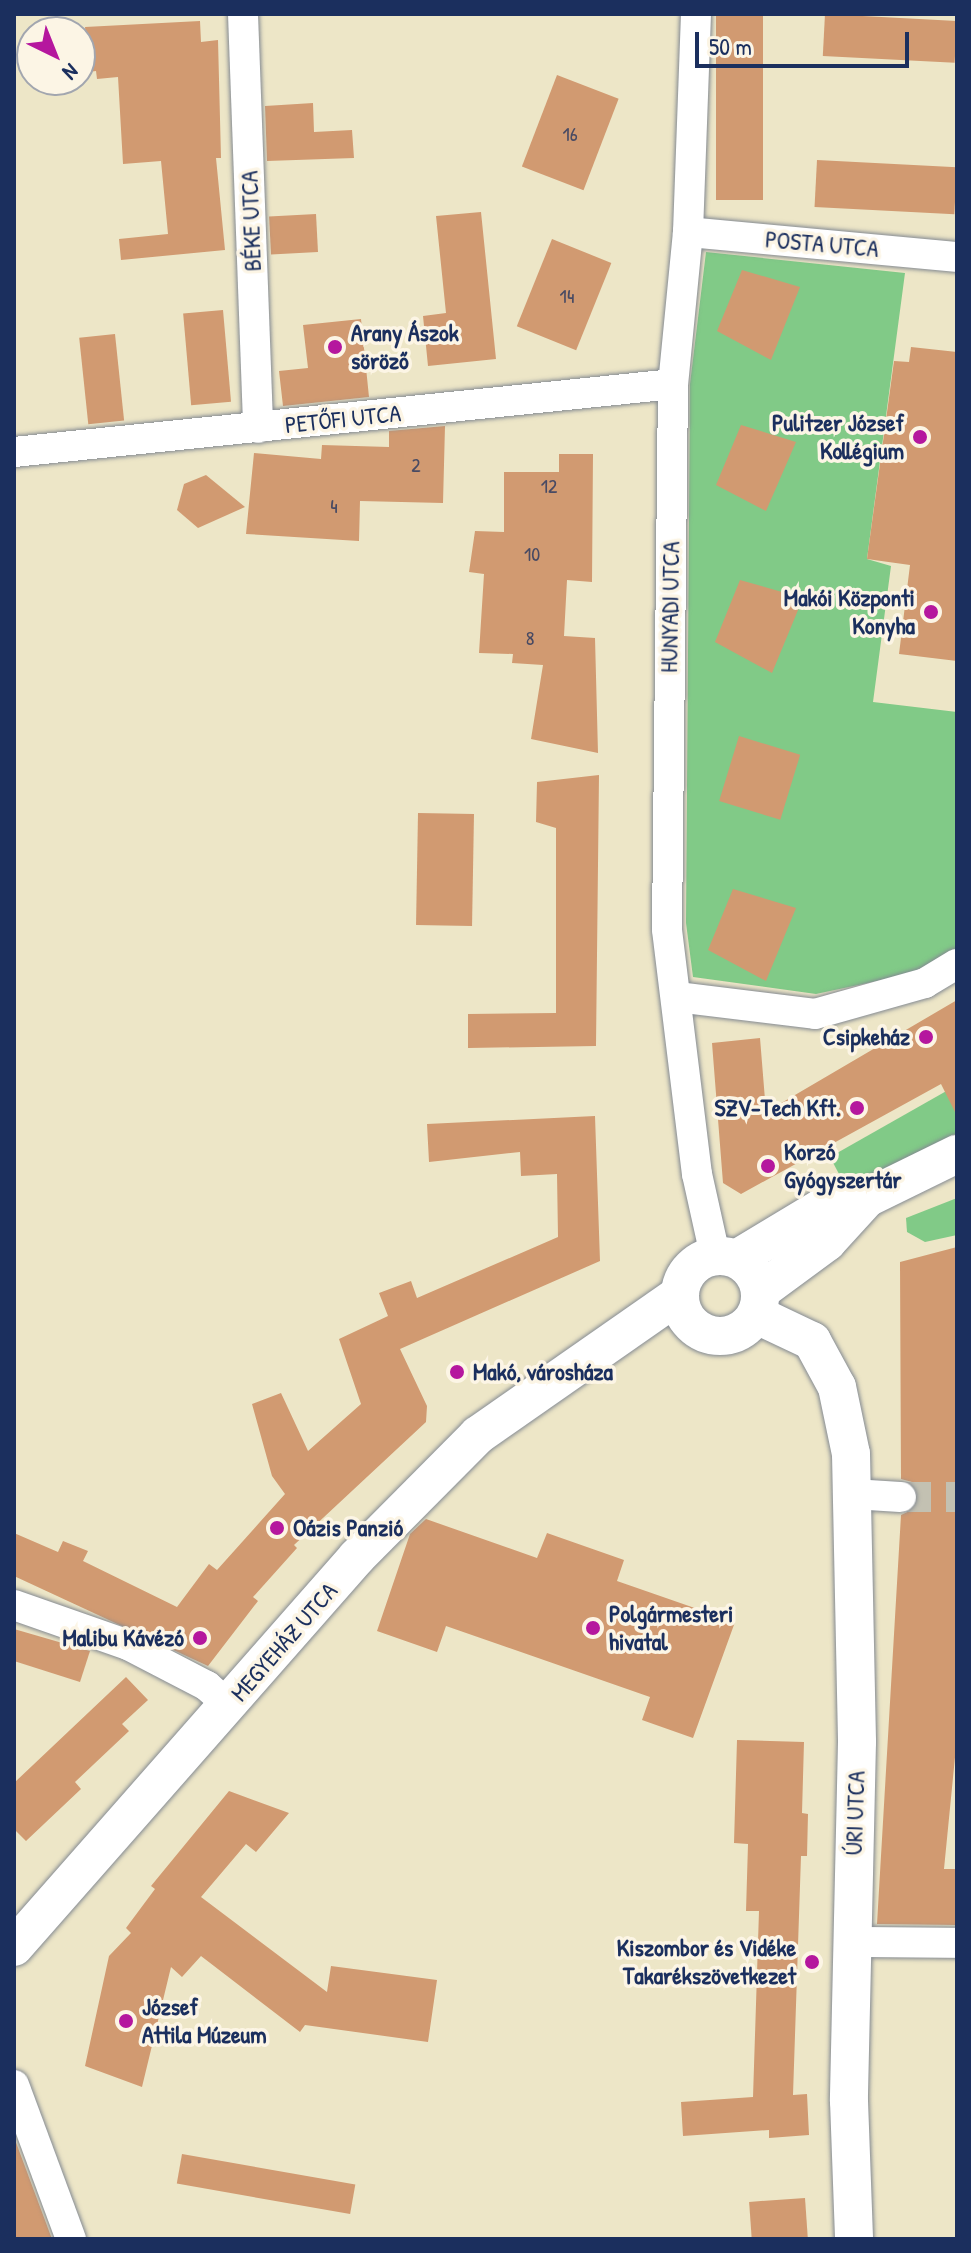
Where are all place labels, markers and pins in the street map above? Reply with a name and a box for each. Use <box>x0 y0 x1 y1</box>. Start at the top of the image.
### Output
place label: Arany Ászok söröző <box>351 319 459 375</box>
marker: Arany Ászok söröző <box>326 338 344 356</box>
place label: Pulitzer József Kollégium <box>772 409 904 465</box>
marker: Pulitzer József Kollégium <box>911 428 929 446</box>
place label: Makói Központi Konyha <box>784 584 915 640</box>
marker: Makói Központi Konyha <box>922 603 940 621</box>
place label: Csipkeház <box>823 1023 910 1051</box>
marker: Csipkeház <box>917 1028 935 1046</box>
place label: SZV-Tech Kft. <box>714 1094 841 1122</box>
marker: SZV-Tech Kft. <box>848 1099 866 1117</box>
place label: Korzó Gyógyszertár <box>784 1138 901 1194</box>
marker: Korzó Gyógyszertár <box>759 1157 777 1175</box>
place label: Makó, városháza <box>473 1358 613 1386</box>
marker: Makó, városháza <box>448 1363 466 1381</box>
place label: Oázis Panzió <box>293 1514 403 1542</box>
marker: Oázis Panzió <box>268 1519 286 1537</box>
place label: Polgármesteri hivatal <box>609 1600 733 1656</box>
marker: Polgármesteri hivatal <box>584 1619 602 1637</box>
place label: Malibu Kávézó <box>62 1624 184 1652</box>
marker: Malibu Kávézó <box>191 1629 209 1647</box>
place label: Kiszombor és Vidéke Takarékszövetkezet <box>617 1934 796 1990</box>
marker: Kiszombor és Vidéke Takarékszövetkezet <box>803 1953 821 1971</box>
place label: József Attila Múzeum <box>142 1993 267 2049</box>
marker: József Attila Múzeum <box>117 2012 135 2030</box>

